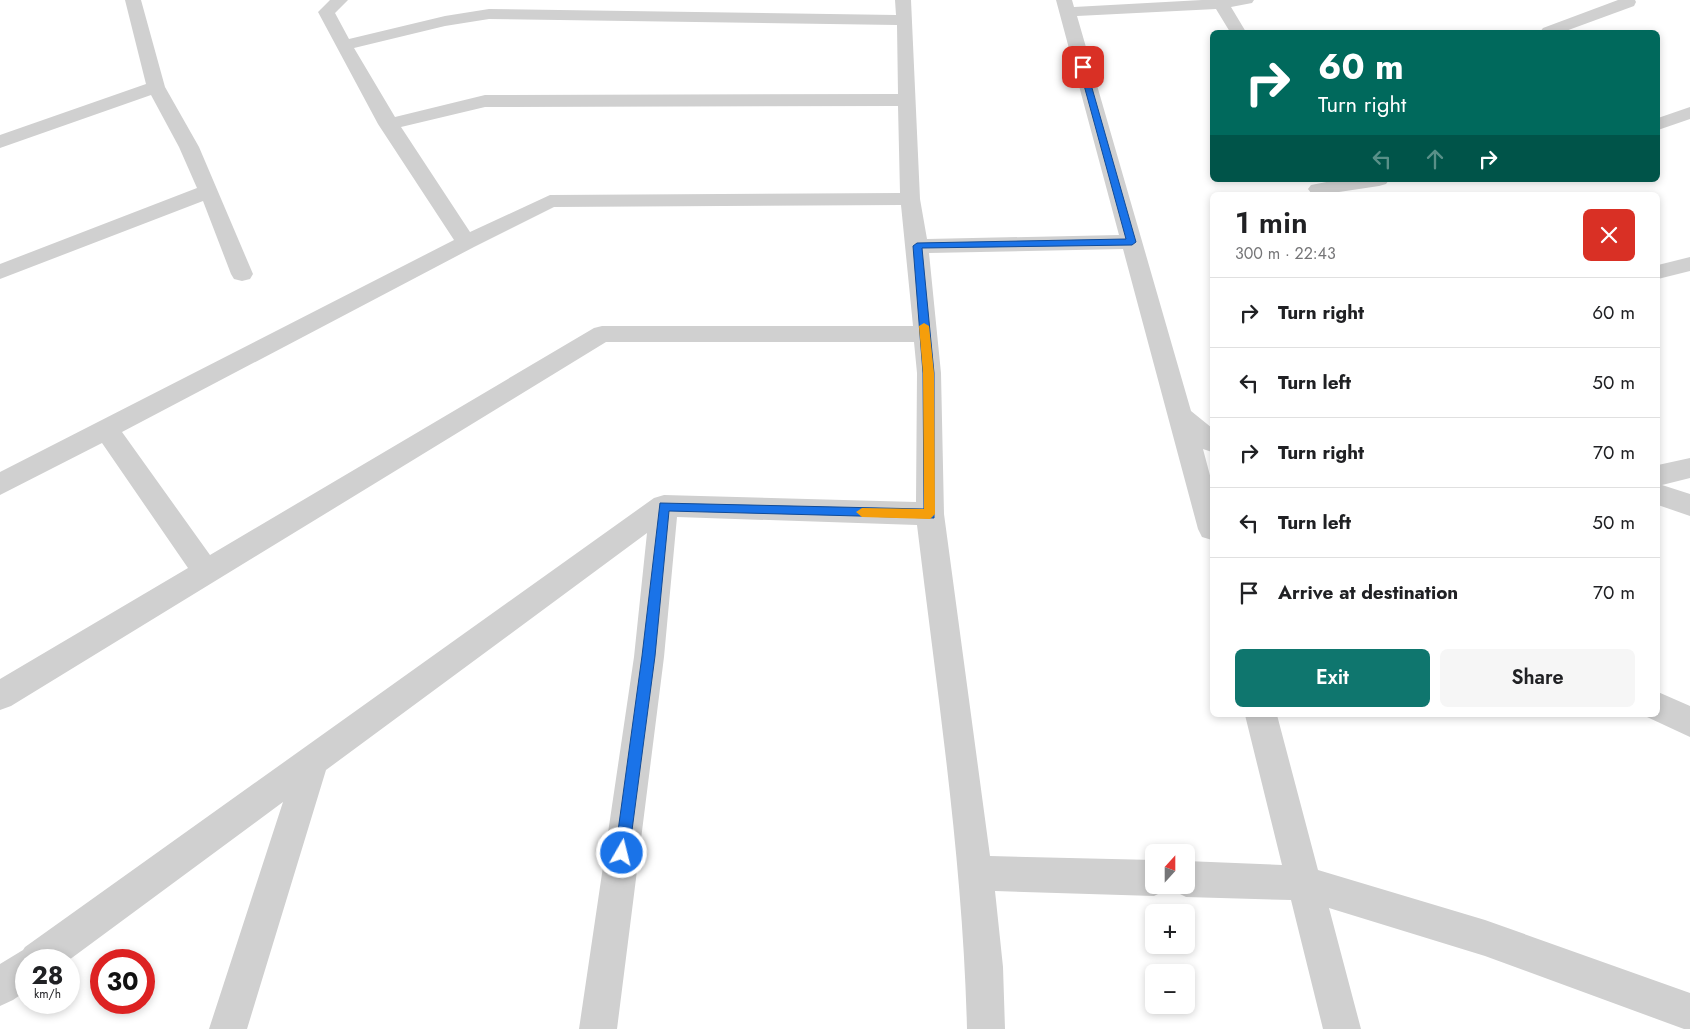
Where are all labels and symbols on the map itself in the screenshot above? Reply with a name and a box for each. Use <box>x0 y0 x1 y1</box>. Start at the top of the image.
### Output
pin <box>1062 46 1104 88</box>
position arrow <box>595 826 647 878</box>
north arrow <box>1145 844 1195 894</box>
speed limit sign: 30 <box>90 949 155 1014</box>

